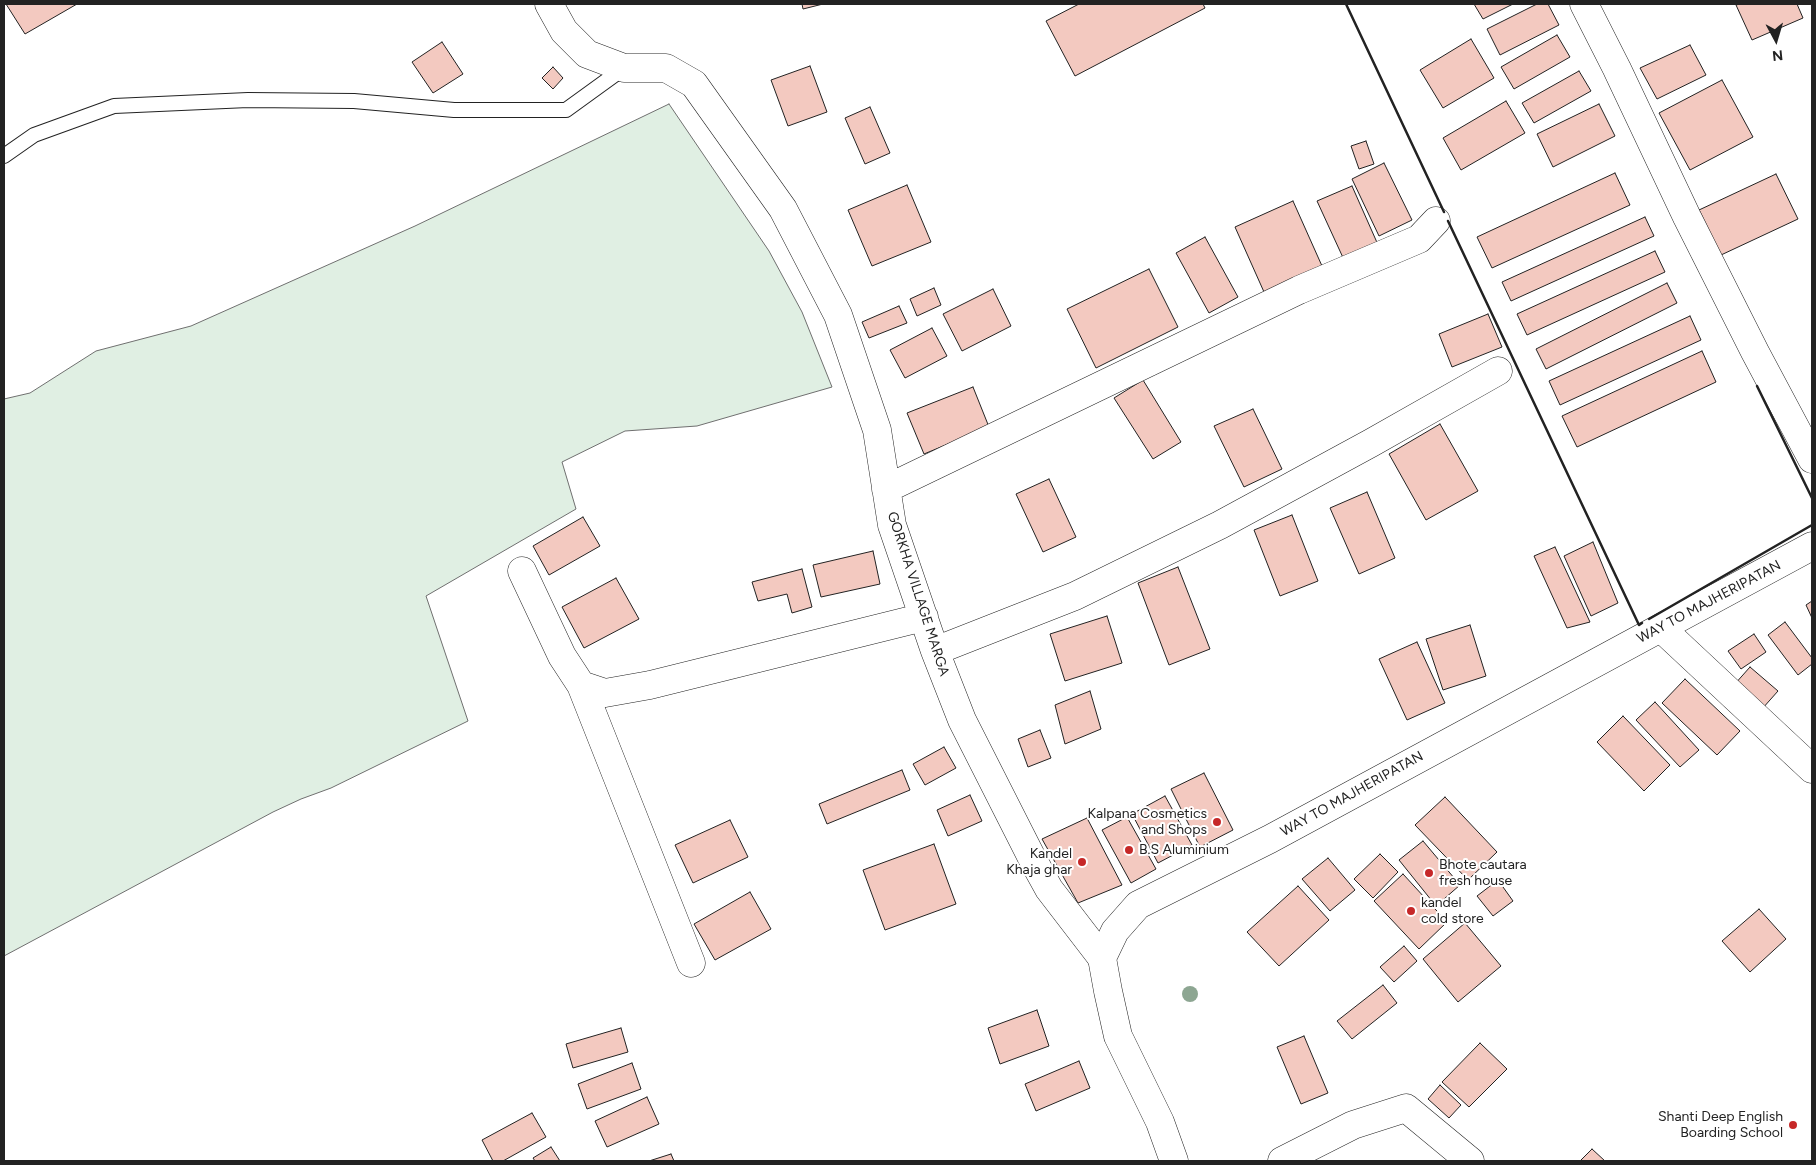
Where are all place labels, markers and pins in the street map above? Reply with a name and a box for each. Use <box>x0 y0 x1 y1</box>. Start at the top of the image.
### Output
place label: Kalpana Cosmetics and Shops <box>1088 806 1207 839</box>
marker: Kalpana Cosmetics and Shops <box>1211 816 1223 828</box>
place label: B.S Aluminium <box>1139 842 1229 858</box>
marker: B.S Aluminium <box>1123 844 1135 856</box>
place label: Kandel Khaja ghar <box>1006 846 1072 879</box>
marker: Kandel Khaja ghar <box>1076 856 1088 868</box>
place label: Bhote cautara fresh house <box>1439 857 1527 890</box>
marker: Bhote cautara fresh house <box>1423 867 1435 879</box>
place label: kandel cold store <box>1421 895 1484 928</box>
marker: kandel cold store <box>1405 905 1417 917</box>
place label: Shanti Deep English Boarding School <box>1658 1109 1783 1142</box>
marker: Shanti Deep English Boarding School <box>1787 1119 1799 1131</box>

